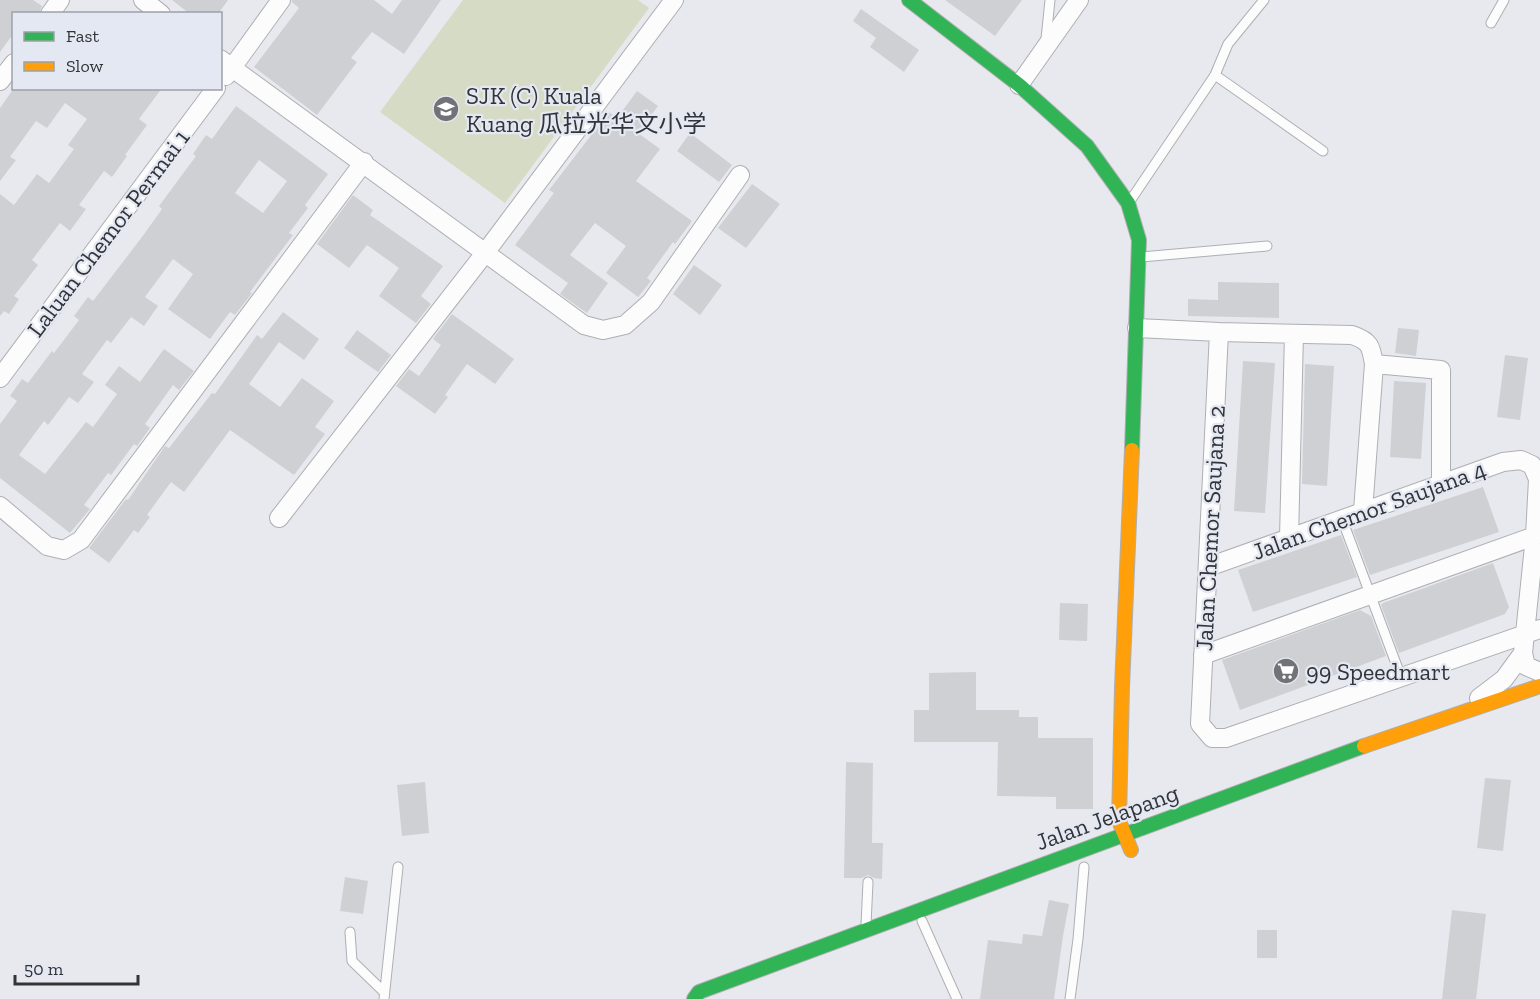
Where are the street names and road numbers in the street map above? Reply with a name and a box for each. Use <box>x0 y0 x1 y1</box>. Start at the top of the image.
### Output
street label: Laluan Chemor Permai 1 <box>21 124 195 342</box>
street label: Jalan Chemor Saujana 2 <box>1189 404 1231 652</box>
street label: Jalan Chemor Saujana 4 <box>1248 454 1490 566</box>
street label: Jalan Jelapang <box>1032 778 1182 856</box>

